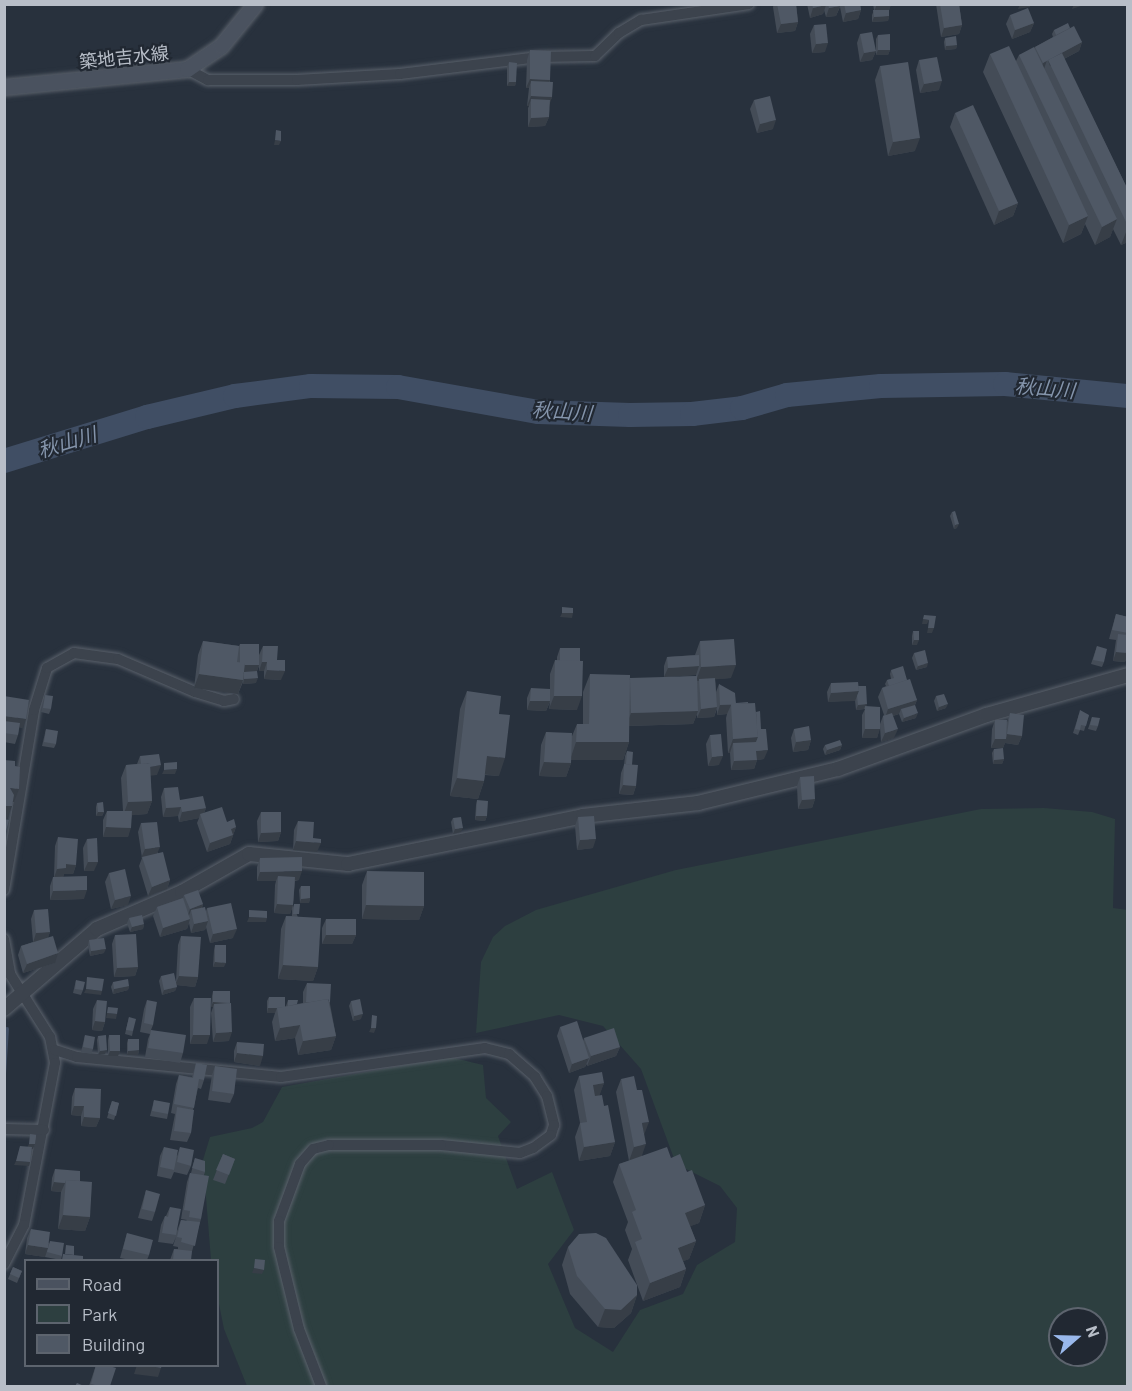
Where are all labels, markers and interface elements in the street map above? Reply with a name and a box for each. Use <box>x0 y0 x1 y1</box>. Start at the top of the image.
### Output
street label: 築地吉水線 <box>78 42 170 72</box>
water label: 秋山川 <box>1014 373 1076 403</box>
water label: 秋山川 <box>531 397 593 425</box>
water label: 秋山川 <box>35 422 99 462</box>
legend <box>24 1259 219 1367</box>
text: Road <box>82 1273 122 1295</box>
text: Park <box>82 1303 117 1325</box>
north arrow <box>1048 1307 1108 1367</box>
text: N <box>1083 1323 1104 1340</box>
text: Building <box>82 1333 145 1355</box>

